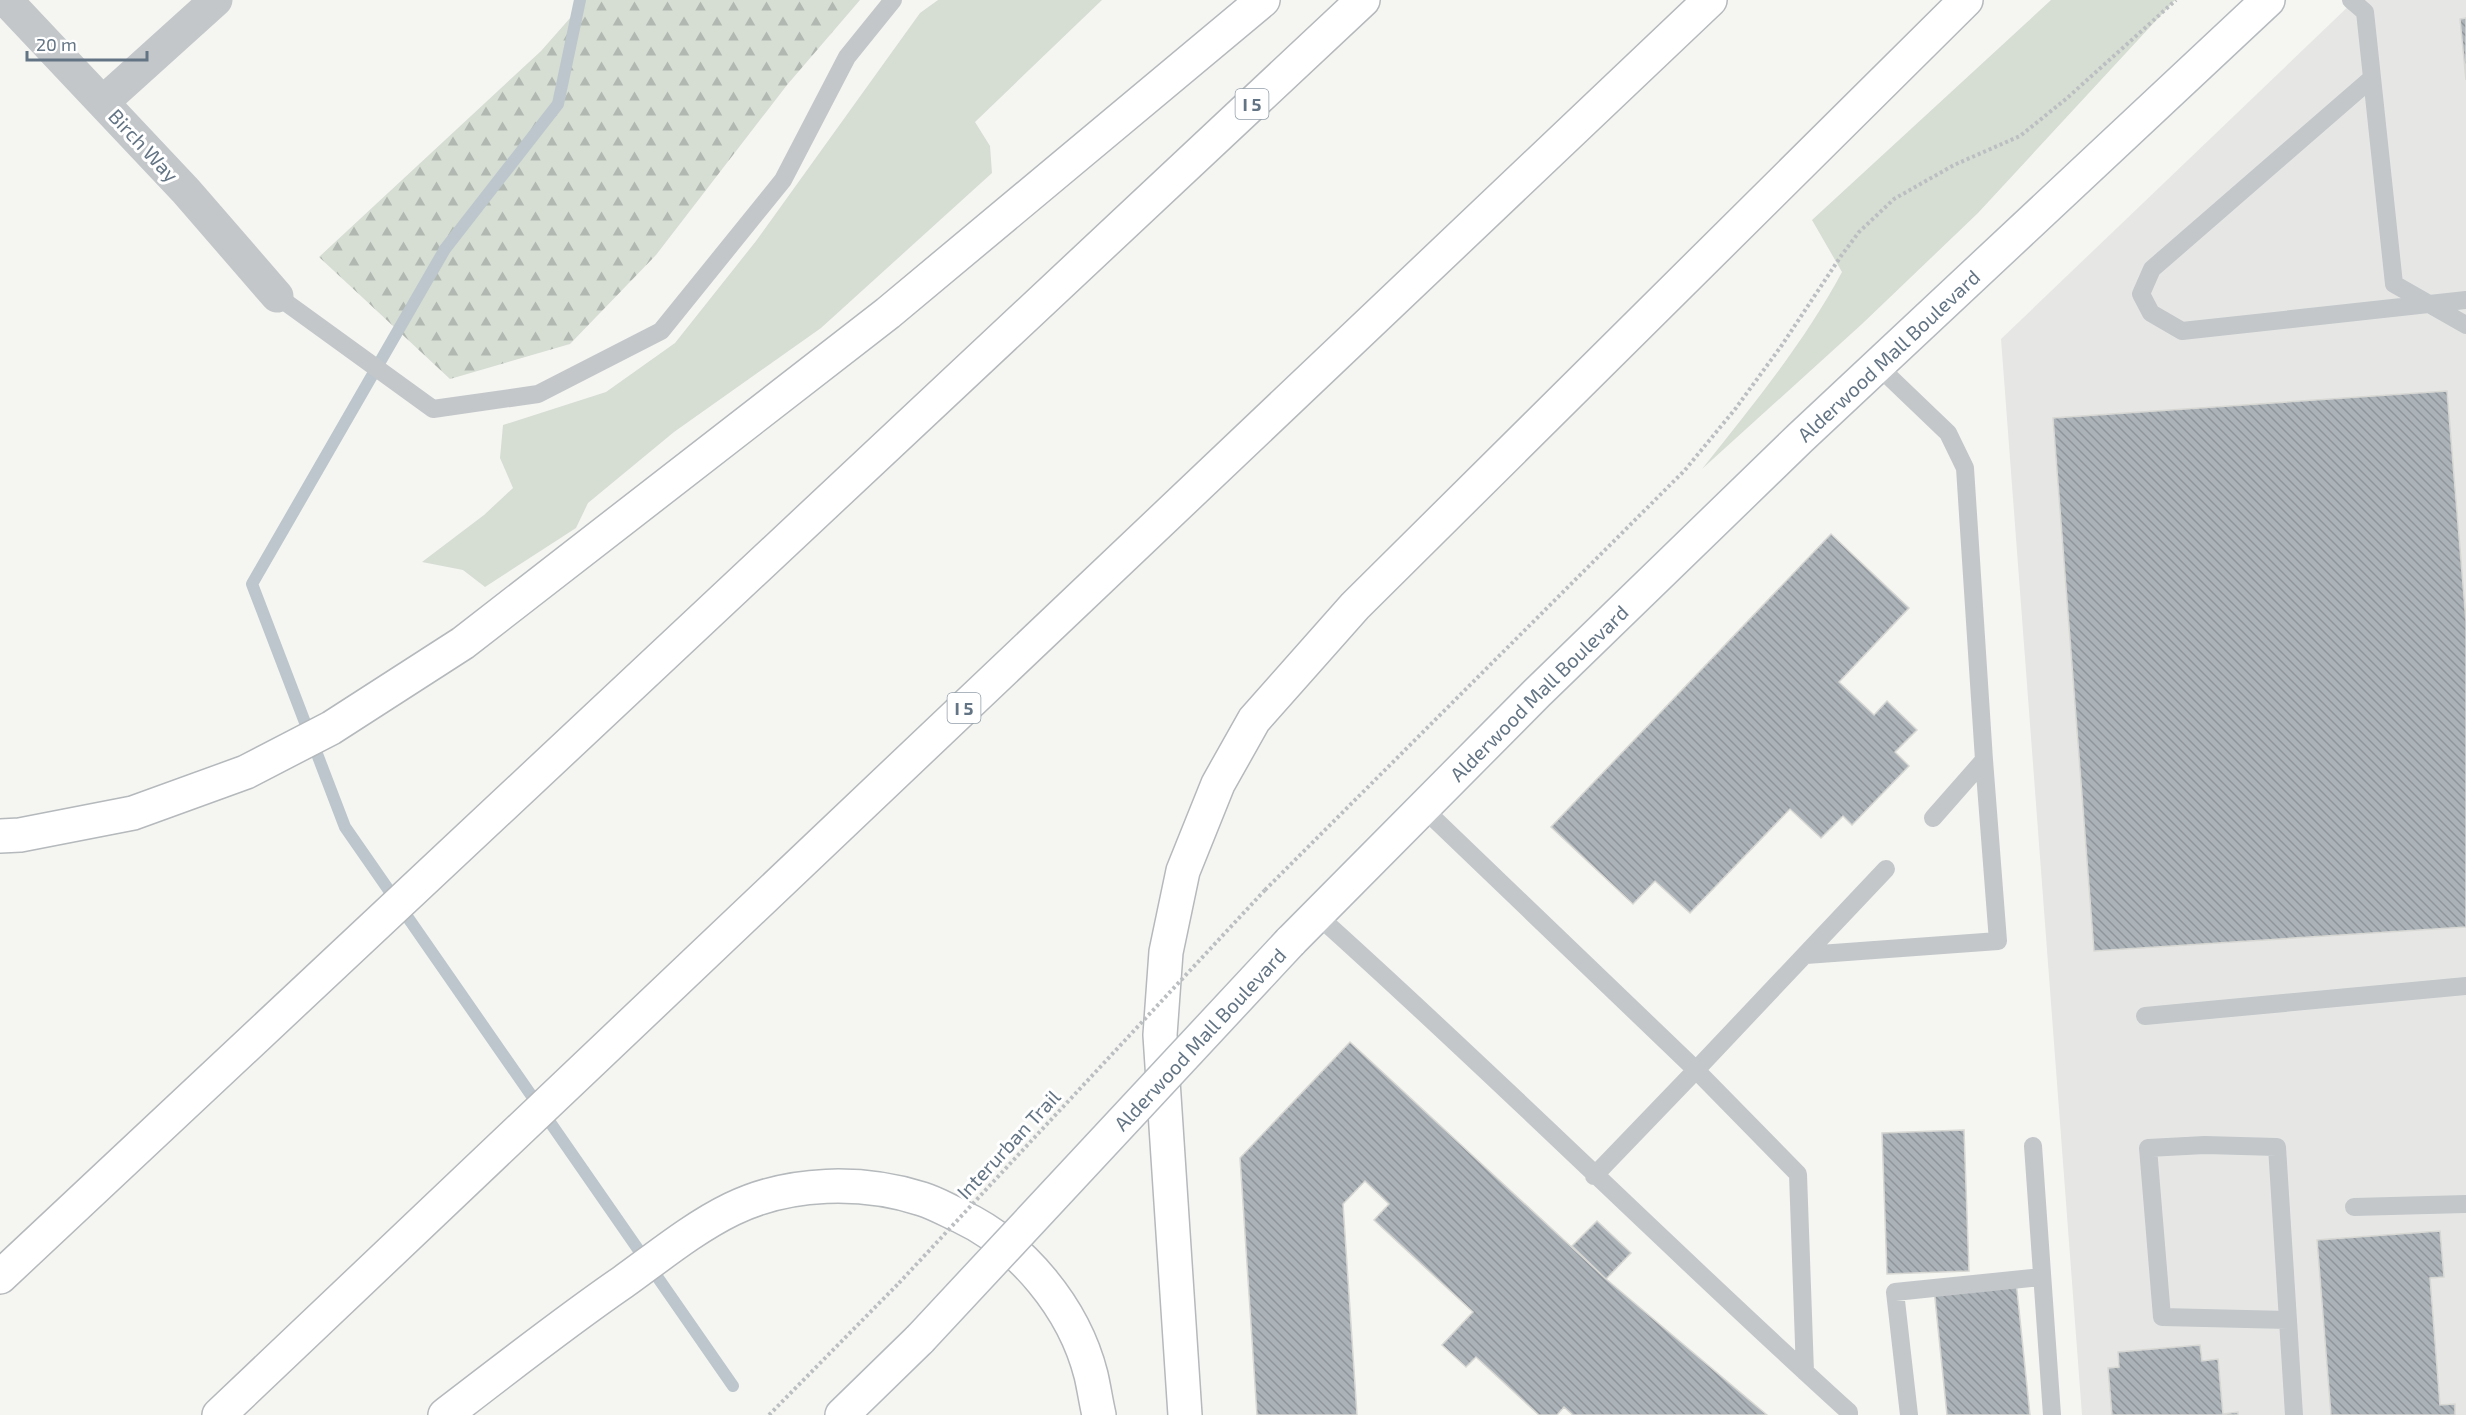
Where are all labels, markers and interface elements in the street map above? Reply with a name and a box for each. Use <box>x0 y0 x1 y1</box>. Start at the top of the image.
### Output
scale bar <box>27 24 147 62</box>
text: 20 m <box>36 33 77 55</box>
road number: I 5 <box>1236 89 1268 119</box>
street label: Birch Way <box>104 104 184 187</box>
street label: Alderwood Mall Boulevard <box>1792 264 1984 446</box>
street label: Alderwood Mall Boulevard <box>1445 600 1633 786</box>
road number: I 5 <box>948 693 980 723</box>
street label: Alderwood Mall Boulevard <box>1109 943 1290 1135</box>
street label: Interurban Trail <box>951 1084 1065 1203</box>

